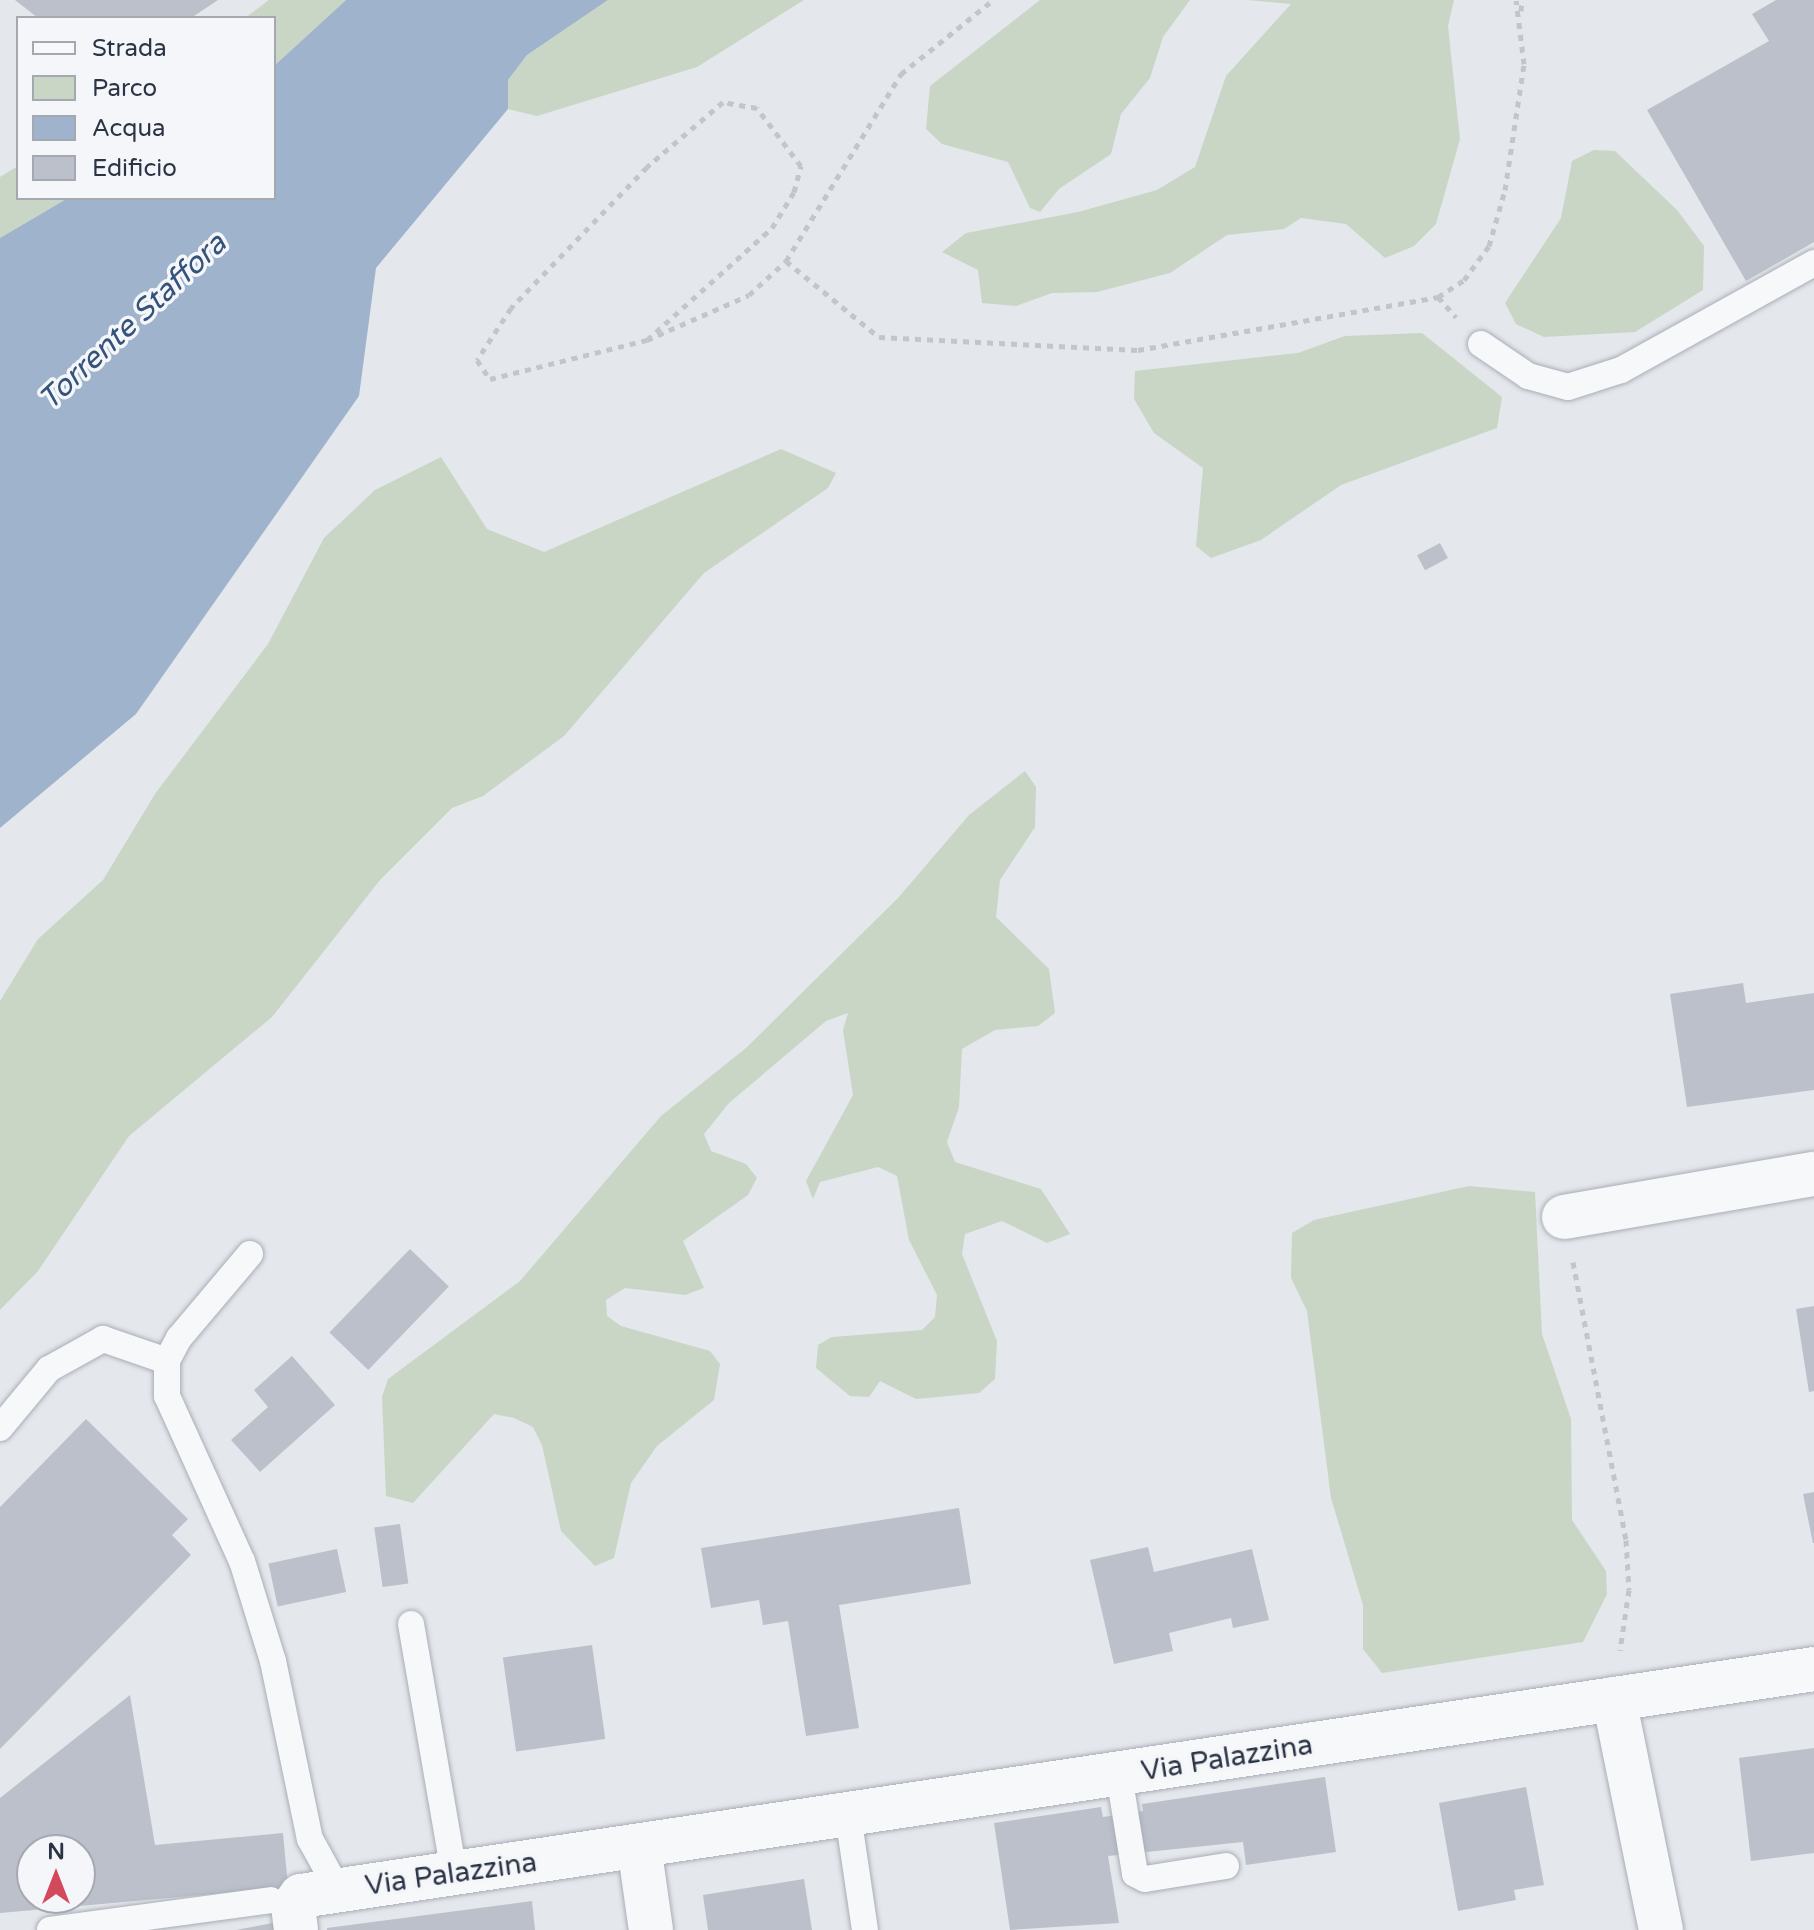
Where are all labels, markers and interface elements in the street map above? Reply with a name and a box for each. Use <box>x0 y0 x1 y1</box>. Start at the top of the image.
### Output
legend <box>16 16 276 200</box>
text: Strada <box>92 34 167 63</box>
text: Parco <box>92 74 157 103</box>
text: Acqua <box>92 114 166 143</box>
text: Edificio <box>92 154 177 183</box>
water label: Torrente Staffora <box>32 226 234 418</box>
street label: Via Palazzina <box>1139 1728 1315 1788</box>
north arrow <box>16 1834 96 1914</box>
text: N <box>47 1839 65 1865</box>
street label: Via Palazzina <box>363 1845 539 1903</box>

